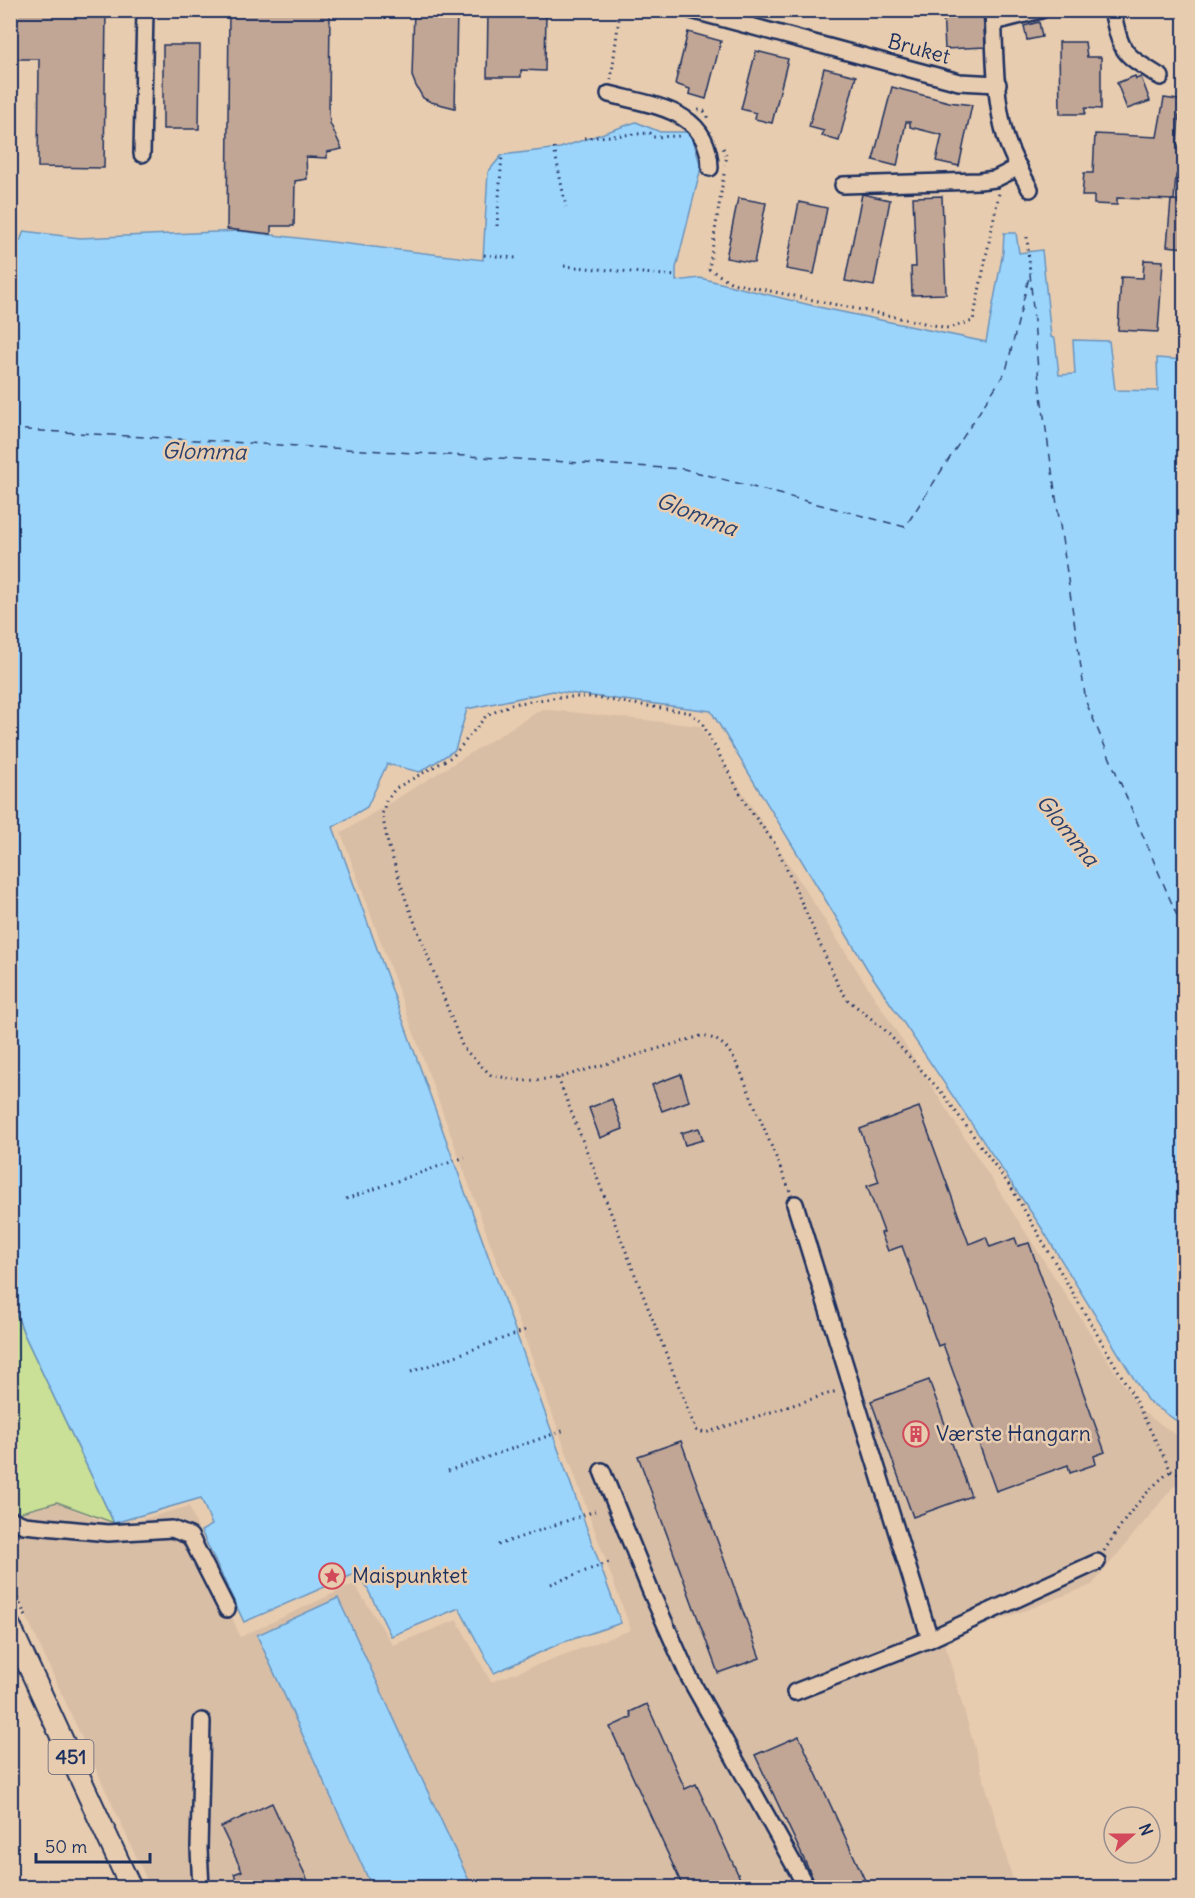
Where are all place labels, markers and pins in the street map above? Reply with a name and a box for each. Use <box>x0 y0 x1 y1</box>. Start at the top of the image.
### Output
building icon: Værste Hangarn <box>901 1419 931 1449</box>
place label: Værste Hangarn <box>936 1420 1091 1447</box>
place icon: Maispunktet <box>317 1561 347 1591</box>
place label: Maispunktet <box>352 1562 467 1589</box>

